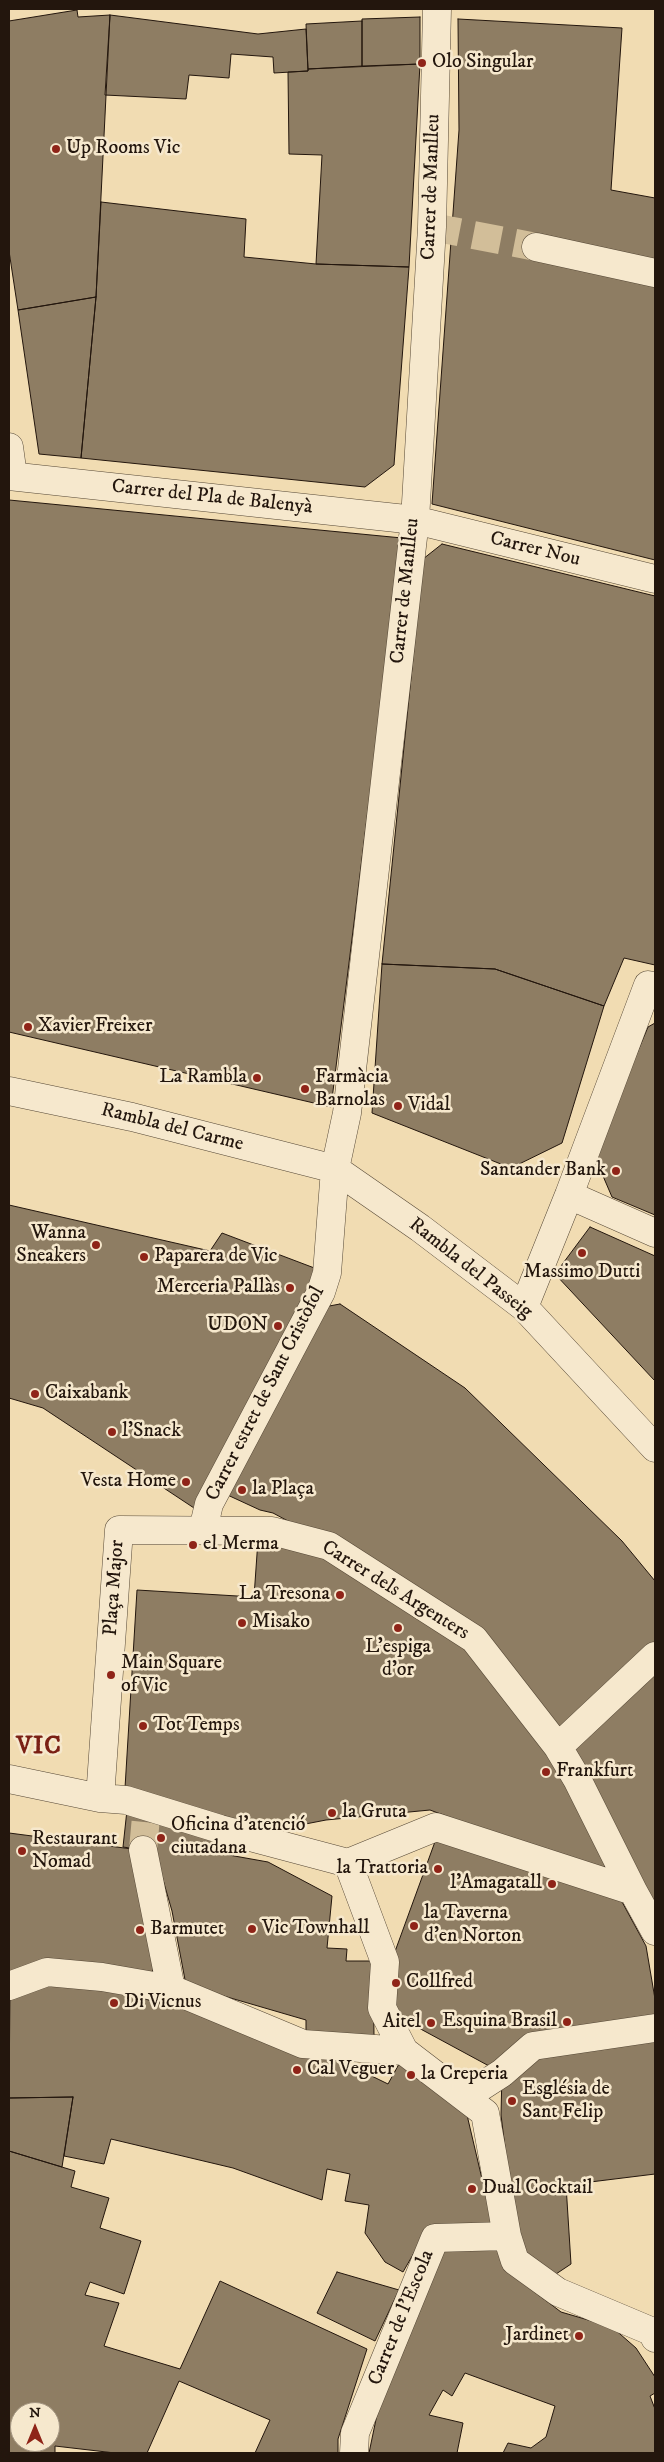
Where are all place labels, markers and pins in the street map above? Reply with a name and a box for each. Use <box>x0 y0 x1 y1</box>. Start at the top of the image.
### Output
place label: Olo Singular <box>432 51 533 75</box>
marker: Olo Singular <box>416 57 428 69</box>
place label: Up Rooms Vic <box>66 137 180 161</box>
marker: Up Rooms Vic <box>50 143 62 155</box>
place label: Xavier Freixer <box>38 1015 153 1039</box>
marker: Xavier Freixer <box>22 1021 34 1033</box>
place label: La Rambla <box>159 1066 247 1090</box>
place label: Farmàcia Barnolas <box>315 1066 388 1113</box>
marker: La Rambla <box>251 1072 263 1084</box>
marker: Farmàcia Barnolas <box>299 1083 311 1095</box>
place label: Vidal <box>408 1094 450 1118</box>
marker: Vidal <box>392 1100 404 1112</box>
place label: Santander Bank <box>480 1159 606 1183</box>
marker: Santander Bank <box>610 1165 622 1177</box>
place label: Wanna Sneakers <box>16 1222 86 1269</box>
marker: Wanna Sneakers <box>90 1239 102 1251</box>
place label: Paparera de Vic <box>154 1245 277 1269</box>
marker: Massimo Dutti <box>576 1247 588 1259</box>
marker: Paparera de Vic <box>138 1251 150 1263</box>
place label: Massimo Dutti <box>524 1261 640 1285</box>
place label: Merceria Pallàs <box>157 1276 280 1300</box>
marker: Merceria Pallàs <box>284 1282 296 1294</box>
place label: UDON <box>207 1314 268 1338</box>
marker: UDON <box>272 1320 284 1332</box>
place label: Caixabank <box>45 1382 128 1406</box>
marker: Caixabank <box>29 1388 41 1400</box>
place label: l'Snack <box>122 1420 181 1444</box>
marker: l'Snack <box>106 1426 118 1438</box>
place label: Vesta Home <box>81 1470 176 1494</box>
marker: Vesta Home <box>180 1476 192 1488</box>
place label: la Plaça <box>252 1478 314 1502</box>
marker: la Plaça <box>236 1484 248 1496</box>
place label: el Merma <box>203 1533 279 1557</box>
marker: el Merma <box>187 1539 199 1551</box>
place label: La Tresona <box>239 1583 330 1607</box>
marker: La Tresona <box>334 1589 346 1601</box>
place label: Misako <box>252 1611 310 1635</box>
marker: Misako <box>236 1617 248 1629</box>
marker: L'espiga d'or <box>392 1622 404 1634</box>
place label: L'espiga d'or <box>365 1636 431 1683</box>
place label: Main Square of Vic <box>121 1652 222 1699</box>
marker: Main Square of Vic <box>105 1669 117 1681</box>
place label: Tot Temps <box>153 1714 240 1738</box>
marker: Tot Temps <box>137 1720 149 1732</box>
place label: Frankfurt <box>556 1760 633 1784</box>
marker: Frankfurt <box>540 1766 552 1778</box>
place label: la Gruta <box>342 1801 407 1825</box>
marker: la Gruta <box>326 1807 338 1819</box>
place label: Oficina d'atenció ciutadana <box>171 1814 305 1861</box>
place label: Restaurant Nomad <box>32 1828 117 1875</box>
marker: Oficina d'atenció ciutadana <box>155 1832 167 1844</box>
marker: Restaurant Nomad <box>16 1845 28 1857</box>
place label: la Trattoria <box>337 1857 428 1881</box>
marker: la Trattoria <box>432 1863 444 1875</box>
place label: l'Amagatall <box>450 1872 542 1896</box>
marker: l'Amagatall <box>546 1878 558 1890</box>
place label: la Taverna d'en Norton <box>424 1902 522 1949</box>
place label: Vic Townhall <box>262 1917 370 1941</box>
place label: Barmutet <box>150 1918 224 1942</box>
marker: la Taverna d'en Norton <box>408 1920 420 1932</box>
marker: Vic Townhall <box>246 1923 258 1935</box>
marker: Barmutet <box>134 1924 146 1936</box>
place label: Collfred <box>406 1971 473 1995</box>
marker: Collfred <box>390 1977 402 1989</box>
place label: Di Vicnus <box>124 1991 201 2015</box>
marker: Di Vicnus <box>108 1997 120 2009</box>
place label: Esquina Brasil <box>442 2010 557 2034</box>
place label: Aitel <box>382 2011 421 2035</box>
marker: Esquina Brasil <box>561 2016 573 2028</box>
marker: Aitel <box>425 2017 437 2029</box>
place label: Cal Veguer <box>307 2058 394 2082</box>
place label: la Creperia <box>421 2063 508 2087</box>
marker: Cal Veguer <box>291 2064 303 2076</box>
marker: la Creperia <box>405 2069 417 2081</box>
place label: Església de Sant Felip <box>522 2078 610 2125</box>
marker: Església de Sant Felip <box>506 2095 518 2107</box>
place label: Dual Cocktail <box>482 2177 593 2201</box>
marker: Dual Cocktail <box>466 2183 478 2195</box>
place label: Jardinet <box>505 2324 569 2348</box>
marker: Jardinet <box>573 2330 585 2342</box>

